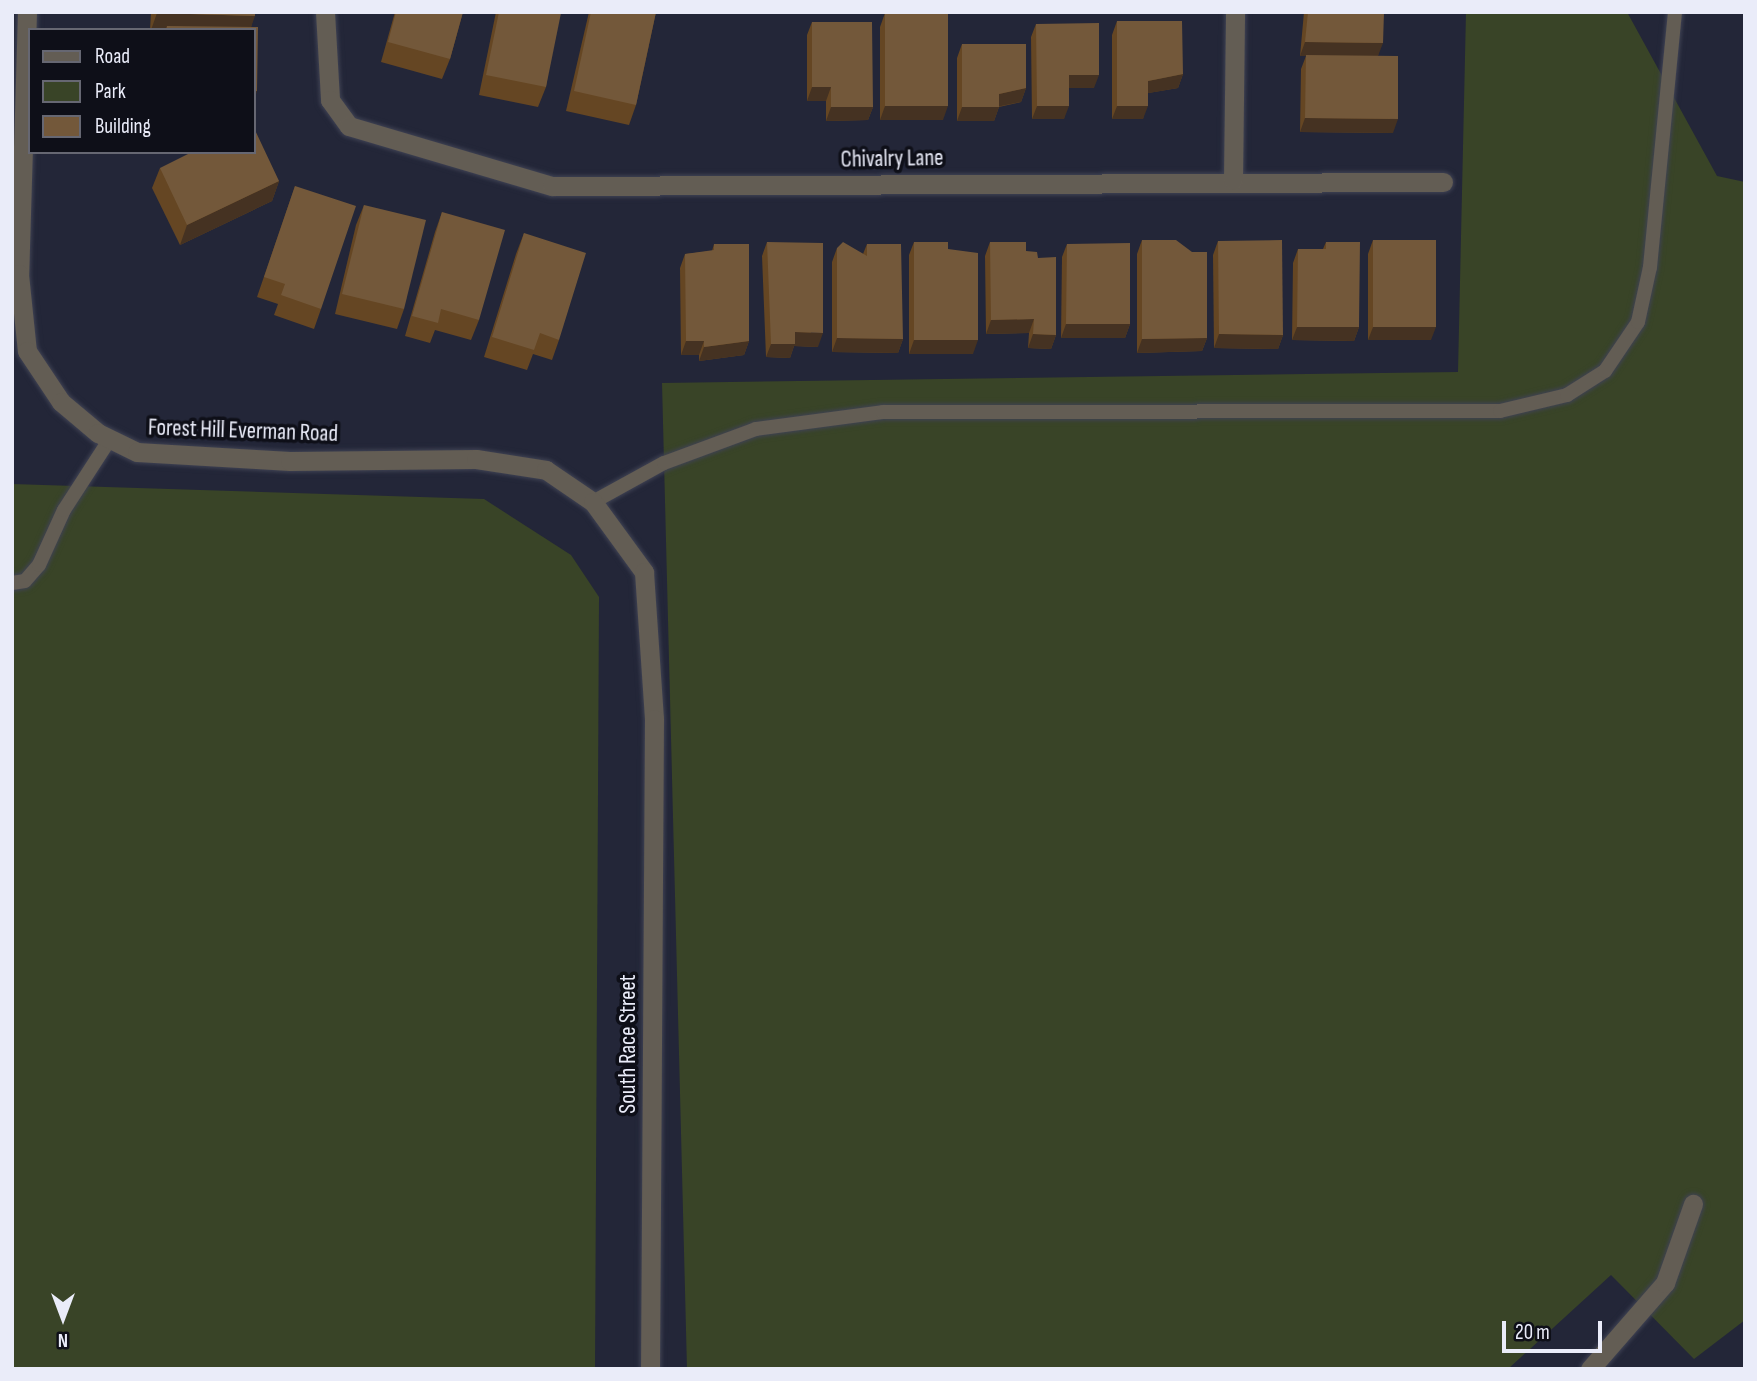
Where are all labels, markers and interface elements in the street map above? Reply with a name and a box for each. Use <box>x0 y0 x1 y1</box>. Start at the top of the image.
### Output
legend <box>28 28 256 154</box>
text: Road <box>95 44 130 69</box>
text: Park <box>95 79 126 104</box>
text: Building <box>95 114 151 139</box>
street label: Chivalry Lane <box>840 144 944 174</box>
street label: Forest Hill Everman Road <box>148 414 338 448</box>
street label: South Race Street <box>614 974 642 1114</box>
north arrow <box>28 1283 98 1353</box>
scale bar <box>1505 1308 1605 1352</box>
text: 20 m <box>1515 1320 1550 1345</box>
text: N <box>58 1328 68 1351</box>

